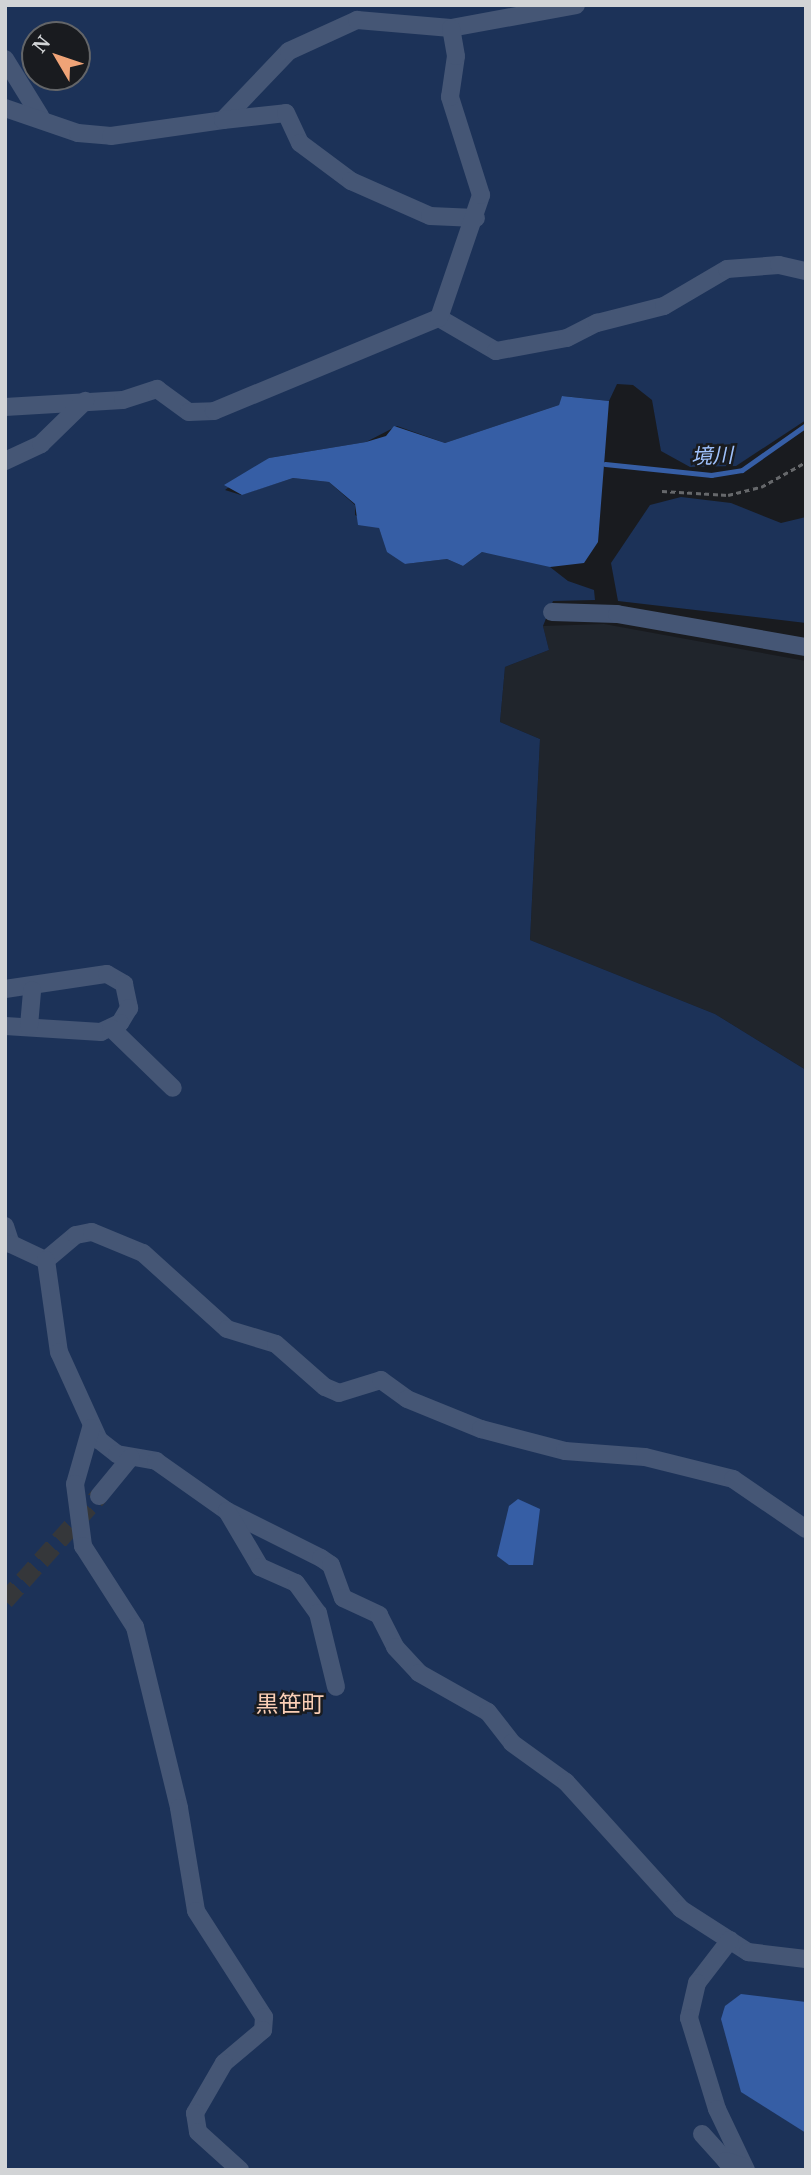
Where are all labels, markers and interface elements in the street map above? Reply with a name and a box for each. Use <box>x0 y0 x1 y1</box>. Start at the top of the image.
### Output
north arrow <box>21 21 91 91</box>
text: N <box>26 30 56 58</box>
water label: 境川 <box>691 442 733 468</box>
district label: 黒笹町 <box>256 1689 324 1717</box>

